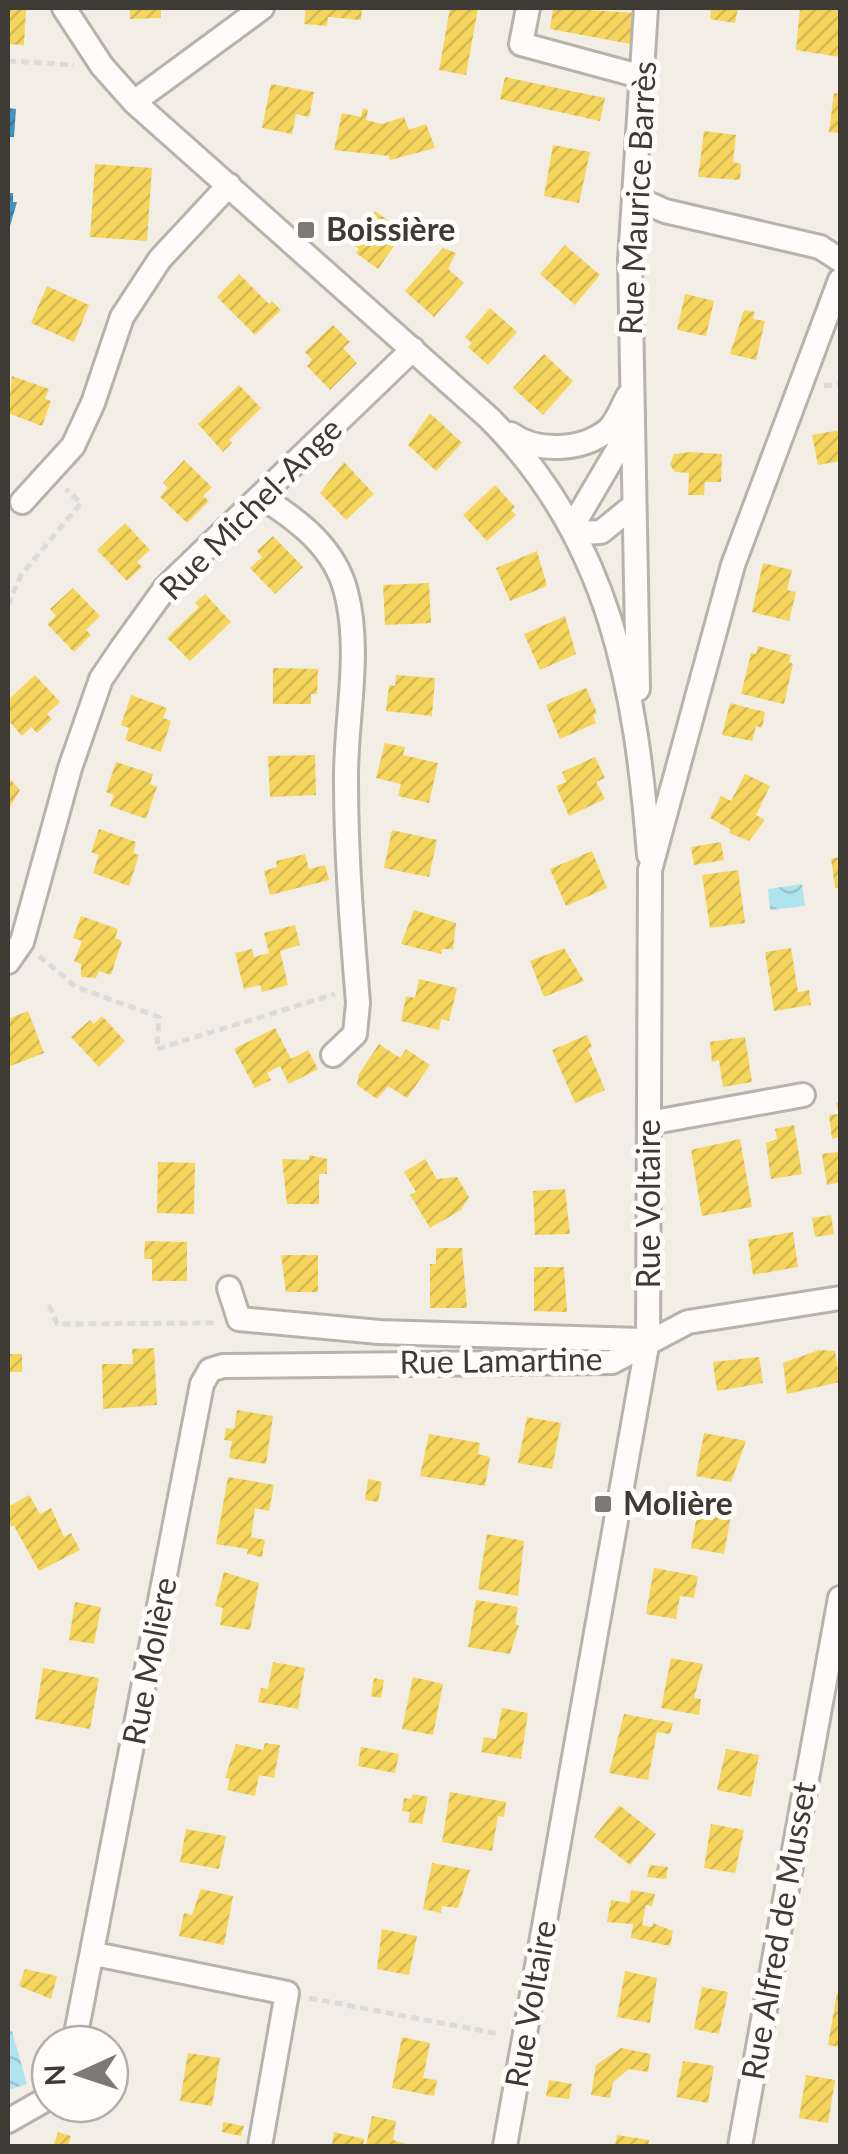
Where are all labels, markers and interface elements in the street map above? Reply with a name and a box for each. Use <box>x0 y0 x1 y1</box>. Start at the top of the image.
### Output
street label: Rue Maurice Barrès <box>610 60 663 336</box>
place label: Boissière <box>326 209 455 248</box>
marker: Boissière <box>295 219 317 241</box>
street label: Rue Michel-Ange <box>151 409 349 607</box>
street label: Rue Voltaire <box>628 1119 667 1289</box>
street label: Rue Lamartine <box>399 1338 603 1381</box>
place label: Molière <box>623 1483 733 1522</box>
marker: Molière <box>592 1493 614 1515</box>
street label: Rue Molière <box>113 1574 184 1748</box>
street label: Rue Alfred de Musset <box>732 1778 823 2083</box>
street label: Rue Voltaire <box>496 1917 563 2090</box>
north arrow <box>30 2024 130 2124</box>
text: N <box>36 2064 72 2087</box>

